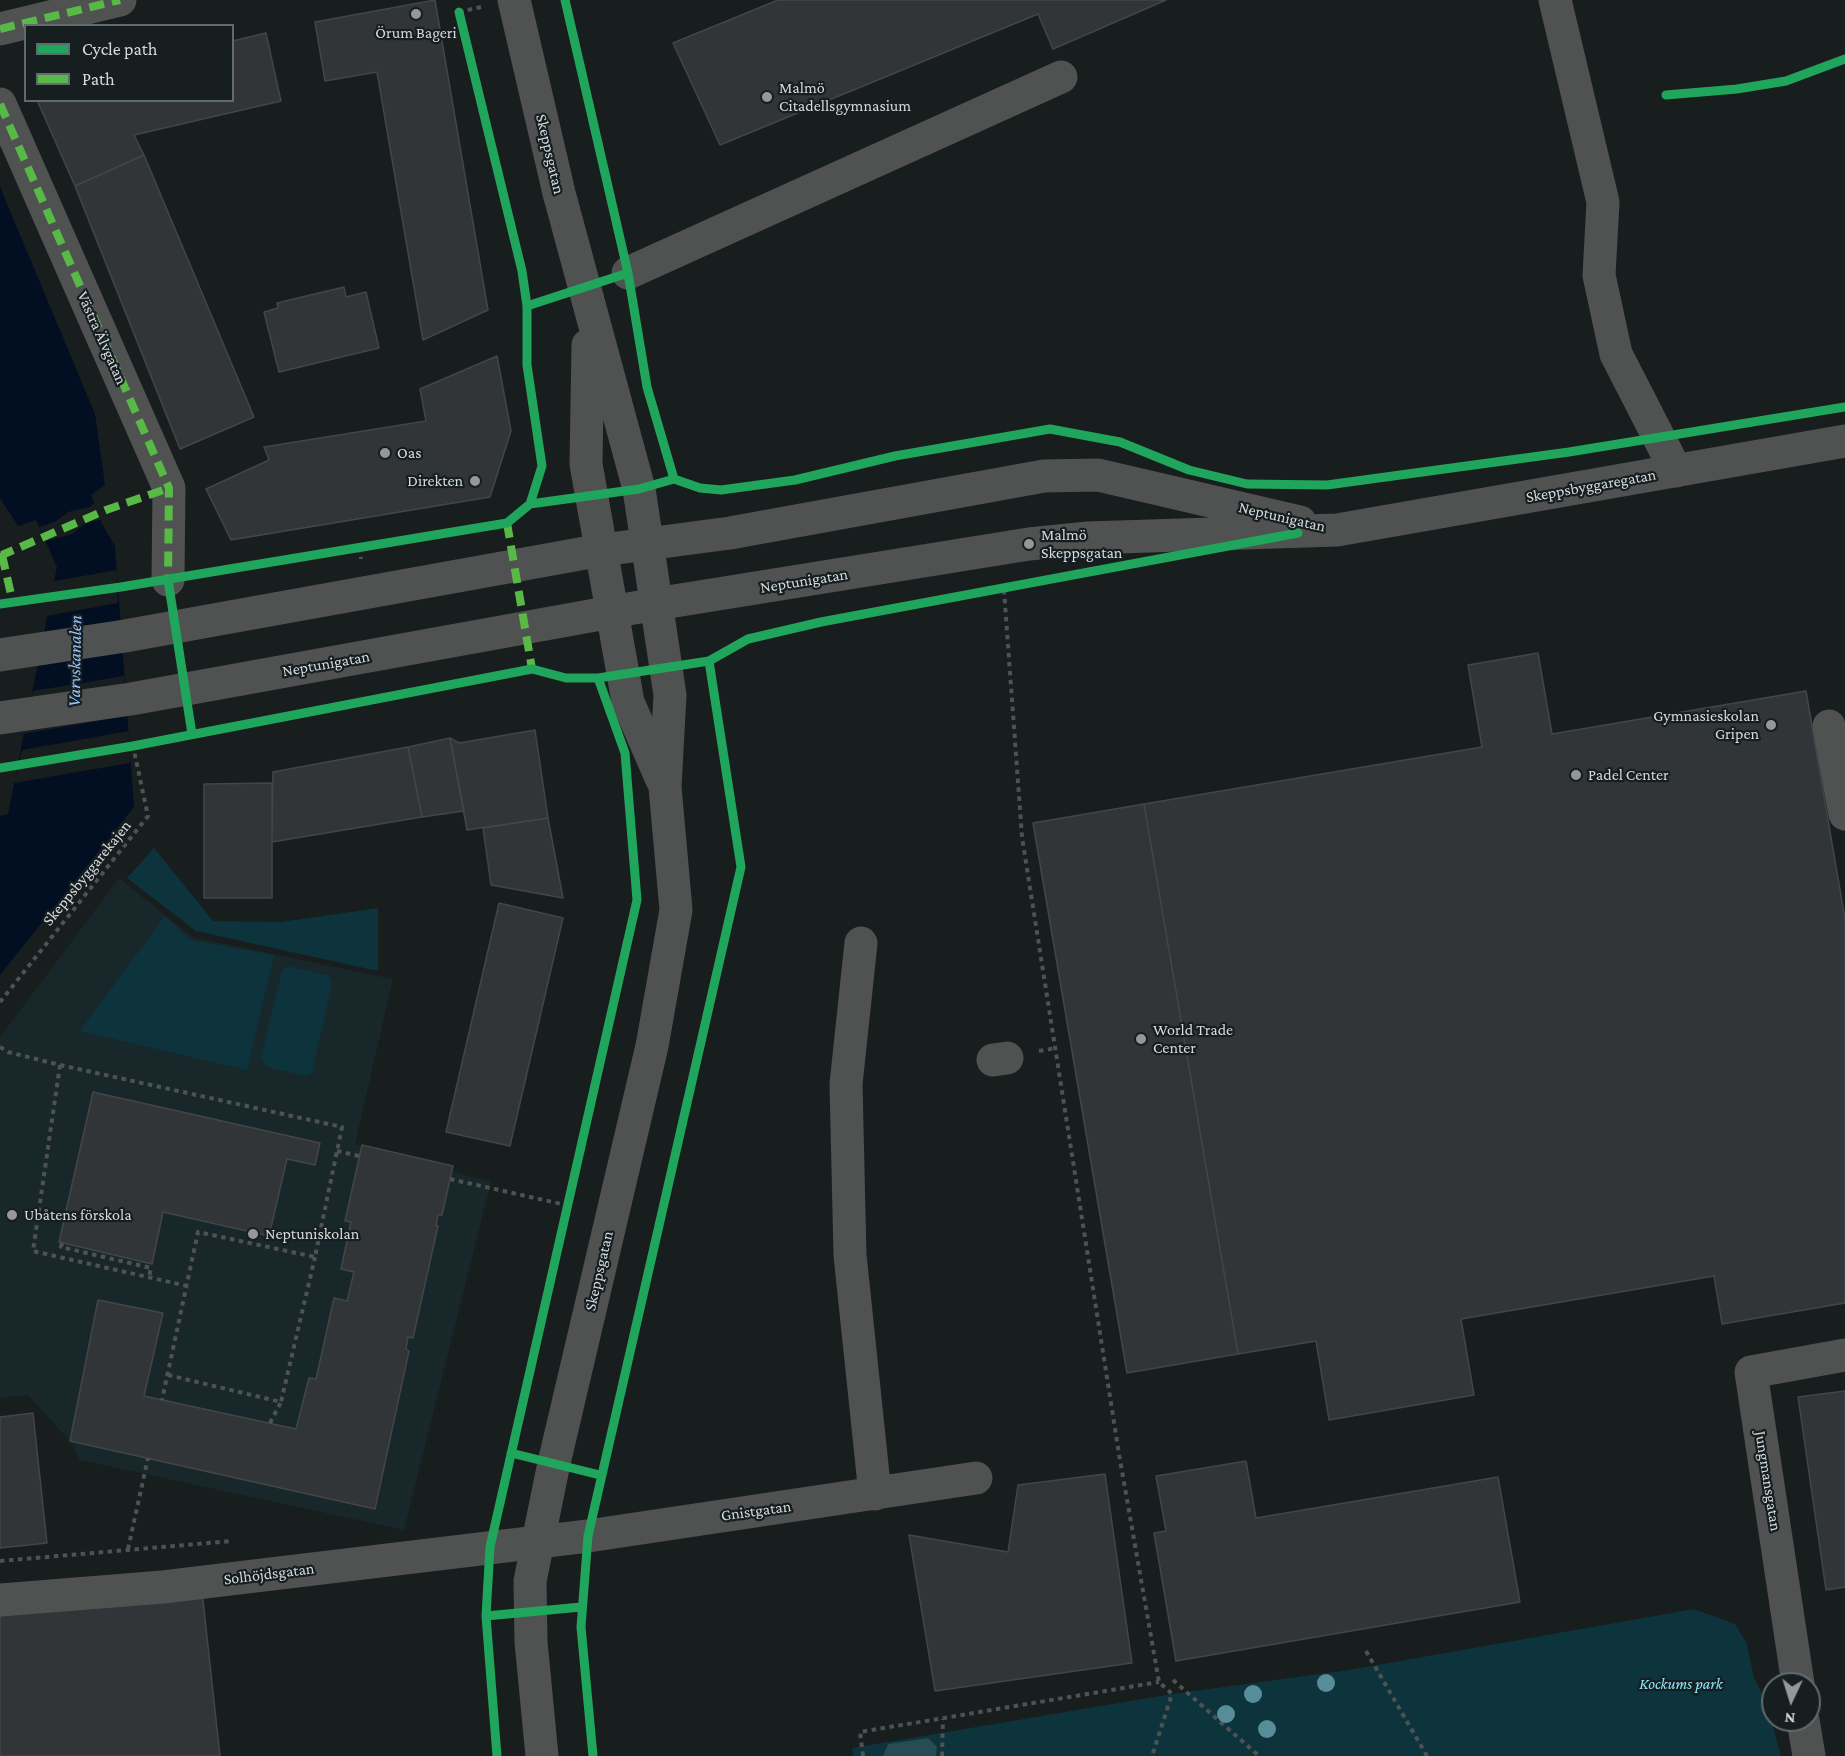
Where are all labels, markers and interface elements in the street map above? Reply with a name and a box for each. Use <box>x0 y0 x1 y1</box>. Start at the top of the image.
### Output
marker: Örum Bageri <box>409 7 423 21</box>
place label: Örum Bageri <box>375 23 457 43</box>
legend <box>24 24 234 102</box>
text: Cycle path <box>82 39 157 59</box>
text: Path <box>82 69 115 89</box>
place label: Malmö Citadellsgymnasium <box>779 78 911 116</box>
marker: Malmö Citadellsgymnasium <box>760 90 774 104</box>
street label: Skeppsgatan <box>531 112 569 196</box>
street label: Västra Älvgatan <box>73 288 131 388</box>
place label: Oas <box>397 443 421 463</box>
marker: Oas <box>378 446 392 460</box>
street label: Skeppsbyggaregatan <box>1524 465 1658 507</box>
place label: Direkten <box>407 471 463 491</box>
marker: Direkten <box>468 474 482 488</box>
street label: Neptunigatan <box>1237 498 1327 536</box>
place label: Malmö Skeppsgatan <box>1041 525 1122 563</box>
marker: Malmö Skeppsgatan <box>1022 537 1036 551</box>
street label: Neptunigatan <box>759 565 849 597</box>
water label: Varvskanalen <box>63 615 87 707</box>
street label: Neptunigatan <box>281 647 371 681</box>
place label: Gymnasieskolan Gripen <box>1653 706 1759 744</box>
marker: Gymnasieskolan Gripen <box>1764 718 1778 732</box>
place label: Padel Center <box>1588 765 1669 785</box>
marker: Padel Center <box>1569 768 1583 782</box>
street label: Skeppsbyggarekajen <box>39 816 135 930</box>
place label: World Trade Center <box>1153 1020 1233 1058</box>
marker: World Trade Center <box>1134 1032 1148 1046</box>
place label: Ubåtens förskola <box>24 1205 132 1225</box>
marker: Ubåtens förskola <box>5 1208 19 1222</box>
place label: Neptuniskolan <box>265 1224 359 1244</box>
marker: Neptuniskolan <box>246 1227 260 1241</box>
street label: Skeppsgatan <box>580 1229 618 1313</box>
street label: Jungmansgatan <box>1751 1430 1785 1532</box>
street label: Gnistgatan <box>720 1497 792 1525</box>
street label: Solhöjdsgatan <box>223 1559 315 1589</box>
north arrow <box>1761 1672 1821 1732</box>
park label: Kockums park <box>1639 1674 1723 1694</box>
text: N <box>1784 1710 1796 1727</box>

